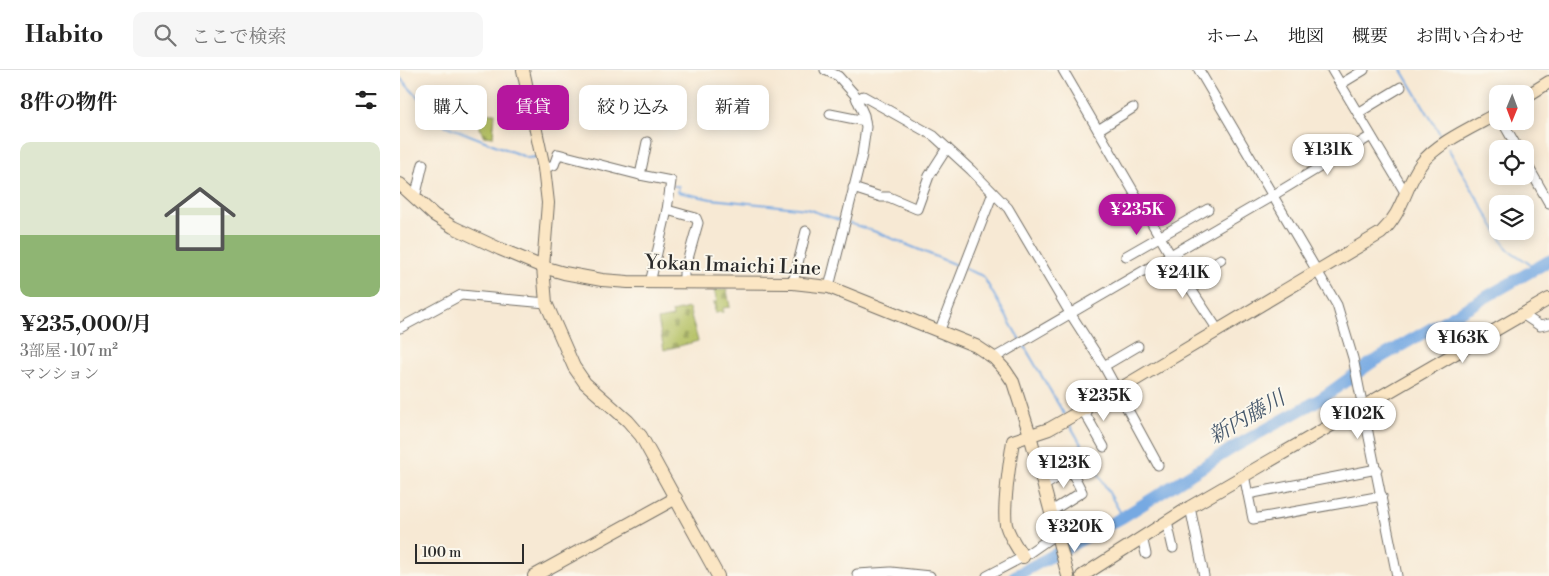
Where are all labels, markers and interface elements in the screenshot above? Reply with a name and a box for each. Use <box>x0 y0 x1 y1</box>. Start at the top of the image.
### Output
search box <box>133 12 483 57</box>
text: Habito <box>25 20 103 50</box>
icon: search <box>151 21 179 49</box>
text: ここで検索 <box>191 25 286 49</box>
text: ホーム <box>1206 25 1260 48</box>
text: 地図 <box>1288 25 1324 48</box>
text: 概要 <box>1352 25 1388 48</box>
text: お問い合わせ <box>1416 25 1524 48</box>
chip: 購入 <box>415 85 487 130</box>
chip: 賃貸 <box>497 85 569 130</box>
chip: 絞り込み <box>579 85 687 130</box>
chip: 新着 <box>697 85 769 130</box>
north arrow <box>1489 85 1534 130</box>
map controls <box>1489 85 1534 240</box>
icon: filters <box>352 86 380 114</box>
text: 8件の物件 <box>20 90 117 116</box>
pin: ¥131K <box>1293 134 1363 176</box>
text: ¥131K <box>1303 140 1353 160</box>
button: locate <box>1489 140 1534 185</box>
icon: home <box>155 174 245 264</box>
pin: ¥235K <box>1102 194 1172 236</box>
button: layers <box>1489 195 1534 240</box>
text: ¥235K <box>1110 200 1164 220</box>
street label: Yokan Imaichi Line <box>643 250 822 282</box>
pin: ¥241K <box>1148 256 1218 299</box>
text: ¥241K <box>1156 263 1210 283</box>
text: ¥235,000/月 <box>20 312 152 338</box>
pin: ¥163K <box>1428 322 1498 364</box>
text: ¥163K <box>1437 328 1489 348</box>
text: 3部屋 · 107 m² <box>20 341 118 361</box>
text: マンション <box>20 364 99 384</box>
pin: ¥235K <box>1069 380 1139 422</box>
water label: 新内藤川 <box>1204 385 1292 450</box>
text: ¥235K <box>1077 386 1131 406</box>
pin: ¥102K <box>1323 398 1393 440</box>
text: ¥102K <box>1331 404 1385 424</box>
pin: ¥123K <box>1029 446 1099 489</box>
text: ¥123K <box>1038 453 1090 473</box>
pin: ¥320K <box>1040 510 1110 553</box>
text: ¥320K <box>1047 517 1103 537</box>
scale bar <box>415 541 524 564</box>
text: 100 m <box>422 544 461 562</box>

